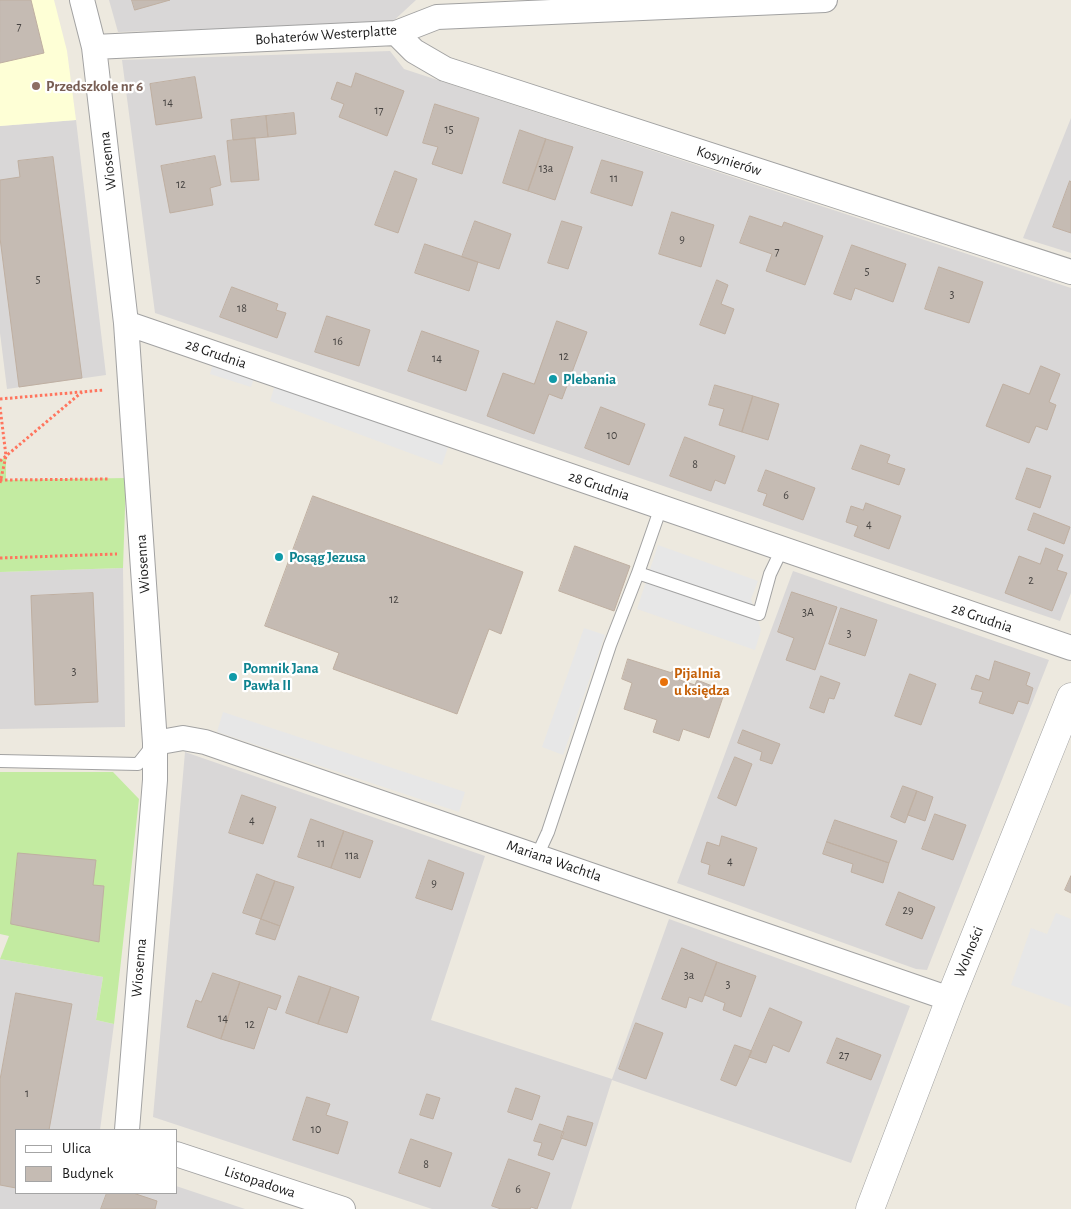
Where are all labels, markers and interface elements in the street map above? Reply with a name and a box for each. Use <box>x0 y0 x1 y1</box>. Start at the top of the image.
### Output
house number: 7 <box>16 19 22 33</box>
street label: Bohaterów Westerplatte <box>254 21 398 49</box>
place label: Przedszkole nr 6 <box>46 77 143 95</box>
marker: Przedszkole nr 6 <box>30 80 42 92</box>
house number: 14 <box>163 95 173 109</box>
house number: 17 <box>374 103 384 117</box>
house number: 15 <box>444 122 454 136</box>
street label: Wiosenna <box>95 131 121 191</box>
street label: Kosynierów <box>694 142 764 180</box>
house number: 13a <box>539 161 553 175</box>
house number: 11 <box>610 171 618 185</box>
house number: 12 <box>176 177 186 191</box>
house number: 9 <box>679 232 685 246</box>
house number: 7 <box>774 244 780 258</box>
house number: 5 <box>864 264 870 278</box>
house number: 5 <box>35 272 41 286</box>
house number: 3 <box>950 287 954 301</box>
house number: 18 <box>237 301 247 315</box>
house number: 16 <box>333 334 343 348</box>
street label: 28 Grudnia <box>183 335 249 373</box>
house number: 12 <box>559 349 569 363</box>
house number: 14 <box>432 351 442 365</box>
place label: Plebania <box>563 370 616 388</box>
marker: Plebania <box>547 373 559 385</box>
house number: 10 <box>607 428 617 442</box>
house number: 8 <box>692 457 698 471</box>
street label: 28 Grudnia <box>566 467 632 505</box>
house number: 6 <box>783 488 789 502</box>
house number: 4 <box>866 517 872 531</box>
street label: Wiosenna <box>132 534 154 594</box>
place label: Posąg Jezusa <box>289 548 366 566</box>
marker: Posąg Jezusa <box>273 551 285 563</box>
house number: 2 <box>1028 573 1034 587</box>
house number: 12 <box>389 592 399 606</box>
street label: 28 Grudnia <box>949 599 1015 637</box>
house number: 3A <box>802 605 814 619</box>
house number: 3 <box>847 626 851 640</box>
place label: Pomnik Jana Pawła II <box>243 659 319 694</box>
house number: 3 <box>72 664 76 678</box>
place label: Pijalnia u księdza <box>674 664 730 699</box>
marker: Pomnik Jana Pawła II <box>227 671 239 683</box>
marker: Pijalnia u księdza <box>658 676 670 688</box>
house number: 4 <box>249 813 255 827</box>
house number: 11 <box>317 836 325 850</box>
street label: Mariana Wachtla <box>504 836 604 886</box>
house number: 11a <box>345 848 359 862</box>
house number: 4 <box>727 854 733 868</box>
house number: 9 <box>431 876 437 890</box>
house number: 29 <box>902 903 914 917</box>
street label: Wolności <box>951 924 987 980</box>
street label: Wiosenna <box>127 938 151 998</box>
house number: 3a <box>684 968 694 982</box>
house number: 3 <box>726 977 730 991</box>
house number: 14 <box>218 1011 228 1025</box>
house number: 12 <box>245 1017 255 1031</box>
house number: 27 <box>839 1048 849 1062</box>
house number: 1 <box>25 1086 29 1100</box>
house number: 10 <box>311 1122 321 1136</box>
legend <box>15 1129 178 1194</box>
text: Ulica <box>62 1141 91 1156</box>
house number: 8 <box>423 1157 429 1171</box>
street label: Listopadowa <box>222 1162 298 1202</box>
text: Budynek <box>62 1166 113 1181</box>
house number: 6 <box>515 1182 521 1196</box>

